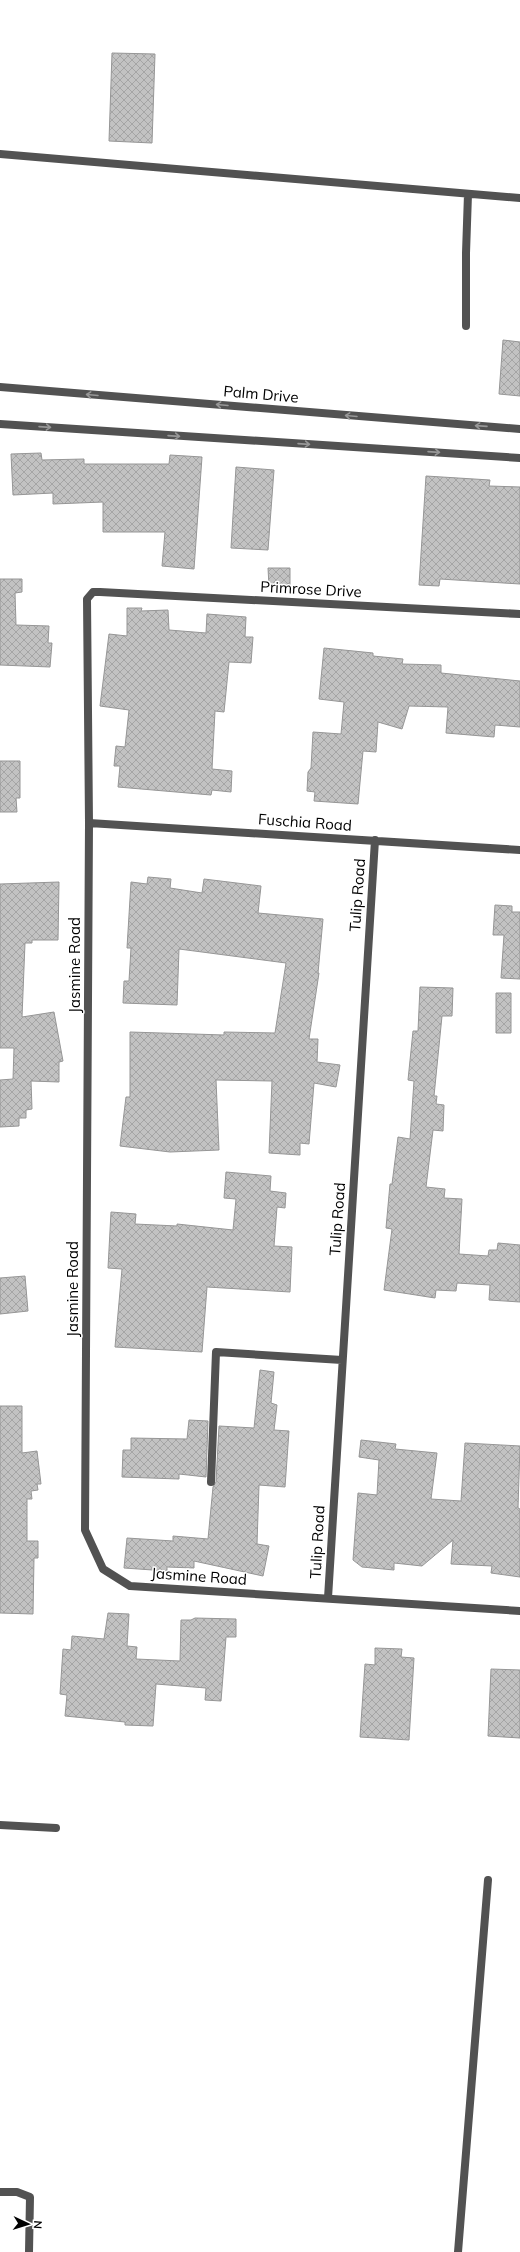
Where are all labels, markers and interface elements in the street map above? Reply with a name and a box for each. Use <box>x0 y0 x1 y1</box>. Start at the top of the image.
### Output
street label: Palm Drive <box>223 381 299 407</box>
one-way arrow <box>86 391 99 398</box>
one-way arrow <box>216 402 229 409</box>
one-way arrow <box>345 412 358 419</box>
one-way arrow <box>475 423 488 430</box>
one-way arrow <box>38 424 51 431</box>
one-way arrow <box>167 432 180 439</box>
one-way arrow <box>297 440 310 447</box>
one-way arrow <box>427 449 440 456</box>
street label: Primrose Drive <box>260 577 362 601</box>
street label: Fuschia Road <box>258 809 352 835</box>
street label: Tulip Road <box>345 858 369 932</box>
street label: Jasmine Road <box>65 917 84 1013</box>
street label: Tulip Road <box>325 1182 349 1256</box>
street label: Jasmine Road <box>63 1241 82 1337</box>
street label: Tulip Road <box>306 1505 328 1579</box>
street label: Jasmine Road <box>151 1563 247 1589</box>
north arrow <box>8 2204 48 2244</box>
text: N <box>31 2220 45 2229</box>

